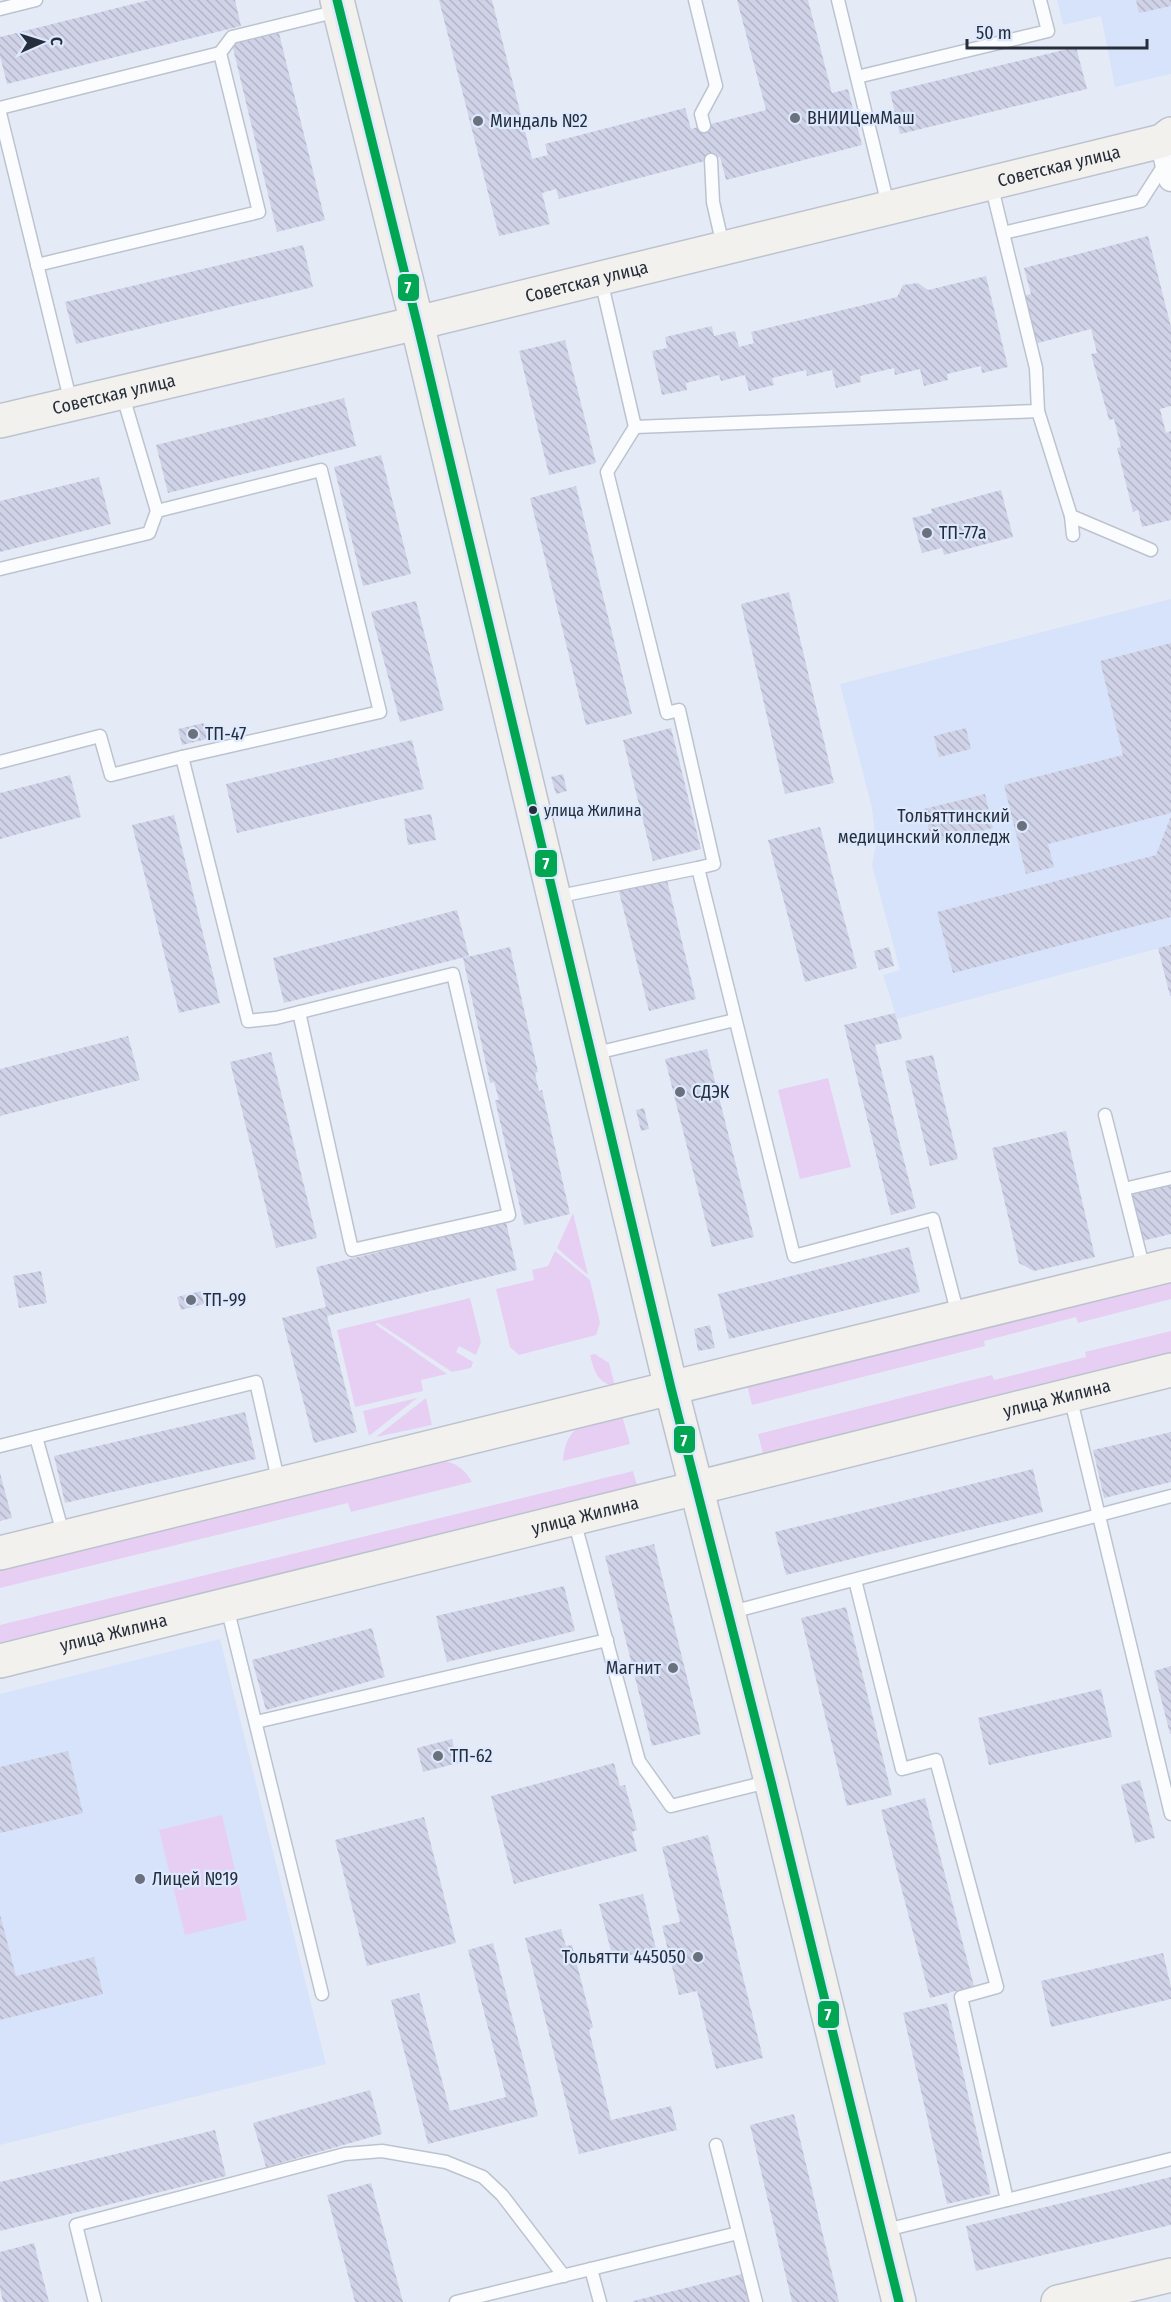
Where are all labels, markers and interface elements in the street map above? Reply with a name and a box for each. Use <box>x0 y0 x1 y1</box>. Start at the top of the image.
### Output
north arrow <box>12 12 72 72</box>
scale bar <box>967 12 1147 50</box>
text: 50 m <box>976 22 1012 44</box>
text: С <box>47 37 66 47</box>
place label: ВНИИЦемМаш <box>807 107 915 129</box>
place label: Миндаль №2 <box>490 110 588 132</box>
marker: ВНИИЦемМаш <box>788 111 802 125</box>
marker: Миндаль №2 <box>471 114 485 128</box>
street label: Советская улица <box>995 141 1123 192</box>
street label: Советская улица <box>523 256 650 307</box>
line badge: 7 <box>397 273 420 302</box>
text: 7 <box>405 278 412 297</box>
street label: Советская улица <box>50 369 178 419</box>
place label: ТП-77а <box>939 522 987 544</box>
marker: ТП-77а <box>920 526 934 540</box>
place label: ТП-47 <box>205 723 246 745</box>
marker: ТП-47 <box>186 727 200 741</box>
place label: улица Жилина <box>544 801 642 820</box>
marker: улица Жилина <box>527 804 539 816</box>
place label: Тольяттинский медицинский колледж <box>838 805 1010 848</box>
marker: Тольяттинский медицинский колледж <box>1015 819 1029 833</box>
line badge: 7 <box>534 849 558 878</box>
text: 7 <box>543 854 550 873</box>
place label: СДЭК <box>692 1081 730 1103</box>
marker: СДЭК <box>673 1085 687 1099</box>
place label: ТП-99 <box>203 1289 246 1311</box>
marker: ТП-99 <box>184 1293 198 1307</box>
street label: улица Жилина <box>1001 1374 1113 1422</box>
line badge: 7 <box>673 1425 696 1454</box>
text: 7 <box>681 1431 688 1450</box>
street label: улица Жилина <box>529 1492 641 1539</box>
street label: улица Жилина <box>58 1609 170 1657</box>
place label: Магнит <box>606 1657 662 1679</box>
marker: Магнит <box>666 1661 680 1675</box>
place label: ТП-62 <box>450 1745 493 1767</box>
marker: ТП-62 <box>431 1749 445 1763</box>
place label: Лицей №19 <box>152 1868 238 1890</box>
marker: Лицей №19 <box>133 1872 147 1886</box>
place label: Тольятти 445050 <box>562 1946 686 1968</box>
marker: Тольятти 445050 <box>691 1950 705 1964</box>
line badge: 7 <box>817 2000 840 2029</box>
text: 7 <box>825 2005 832 2024</box>

